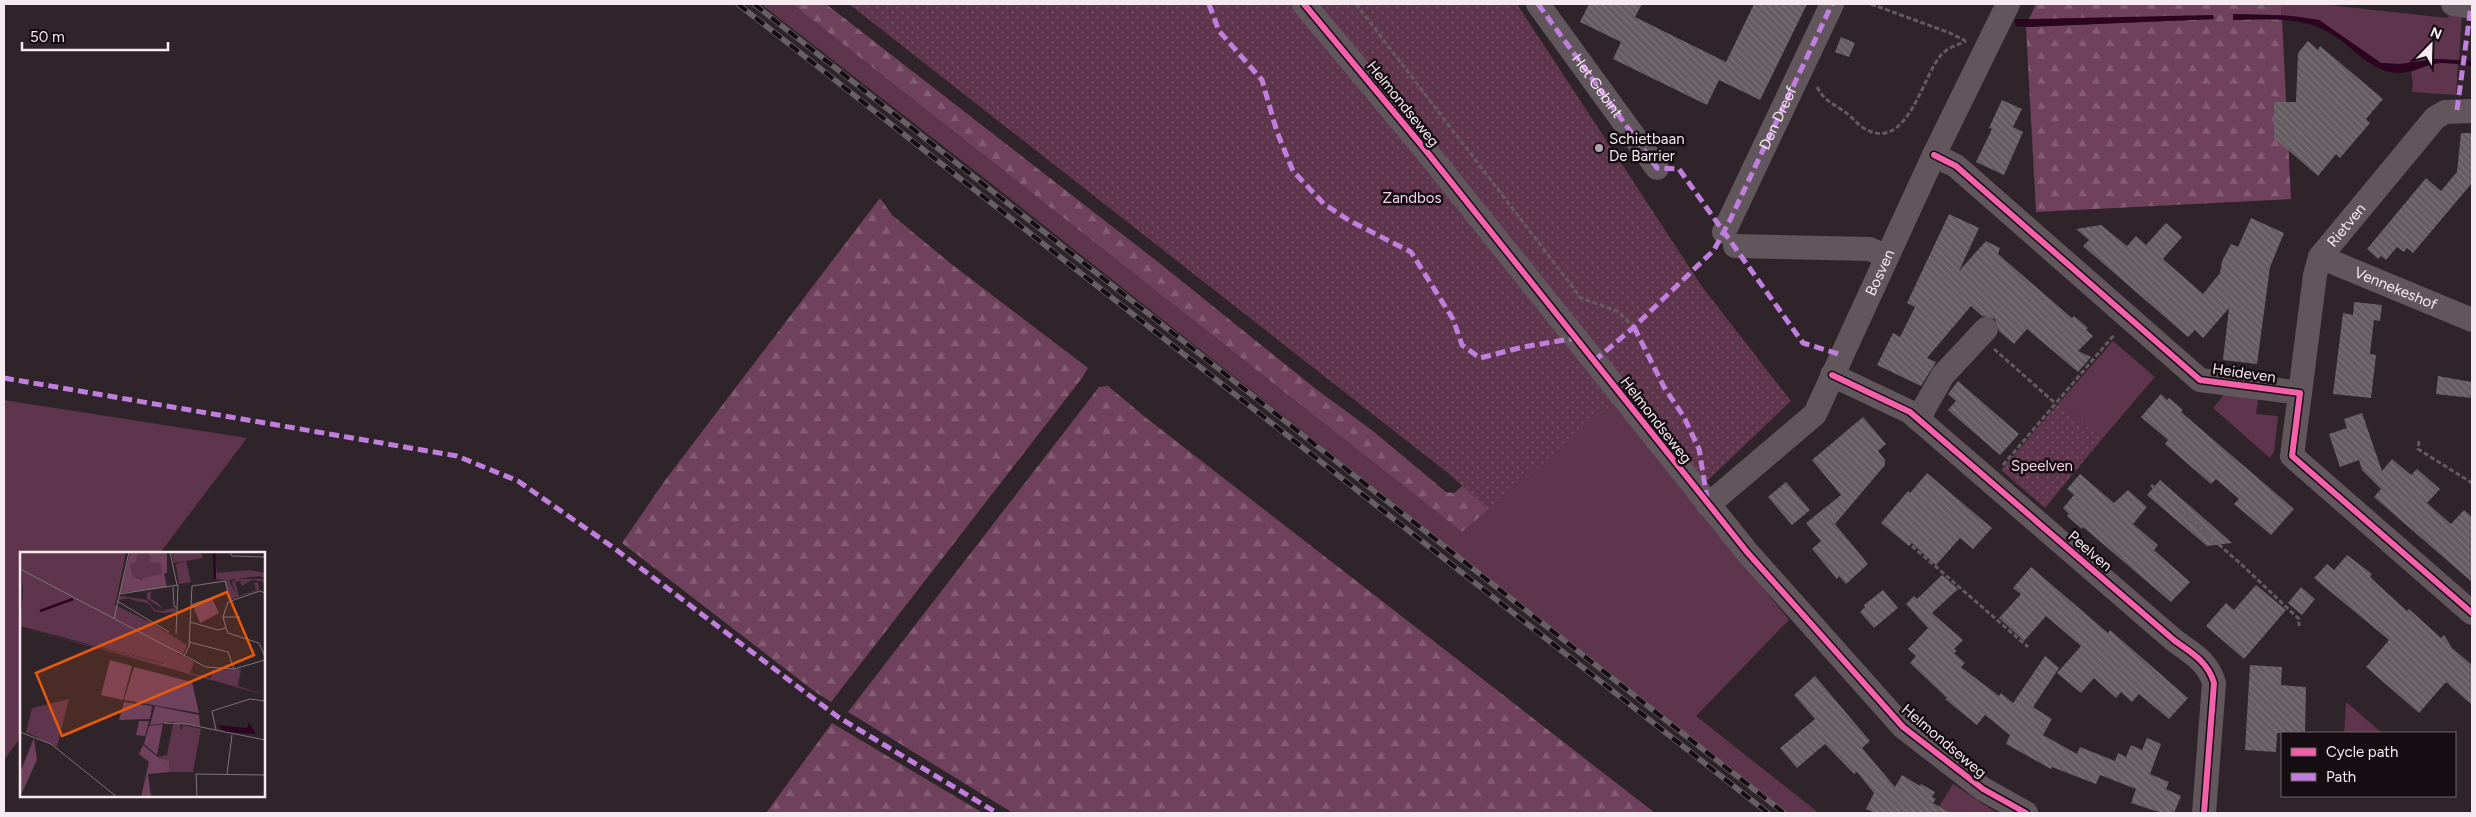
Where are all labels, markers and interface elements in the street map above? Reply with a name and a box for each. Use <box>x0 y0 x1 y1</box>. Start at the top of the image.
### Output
scale bar <box>22 20 169 52</box>
north arrow <box>2406 20 2456 70</box>
text: N <box>2428 24 2444 43</box>
text: 50 m <box>30 28 65 46</box>
street label: Het Gebint <box>1568 50 1627 122</box>
street label: Helmondseweg <box>1363 58 1443 150</box>
street label: Den Dreef <box>1755 83 1801 153</box>
place label: Schietbaan De Barrier <box>1609 130 1685 165</box>
marker: Schietbaan De Barrier <box>1593 142 1605 154</box>
park label: Zandbos <box>1383 189 1441 207</box>
street label: Rietven <box>2323 200 2370 250</box>
street label: Bosven <box>1862 247 1898 299</box>
street label: Vennekeshof <box>2352 263 2440 314</box>
street label: Heideven <box>2211 360 2277 386</box>
street label: Helmondseweg <box>1617 373 1695 467</box>
park label: Speelven <box>2011 457 2073 475</box>
street label: Peelven <box>2064 527 2116 575</box>
inset map <box>20 552 265 797</box>
street label: Helmondseweg <box>1898 700 1990 782</box>
legend <box>2281 732 2456 797</box>
text: Cycle path <box>2326 743 2398 761</box>
text: Path <box>2326 768 2356 786</box>

